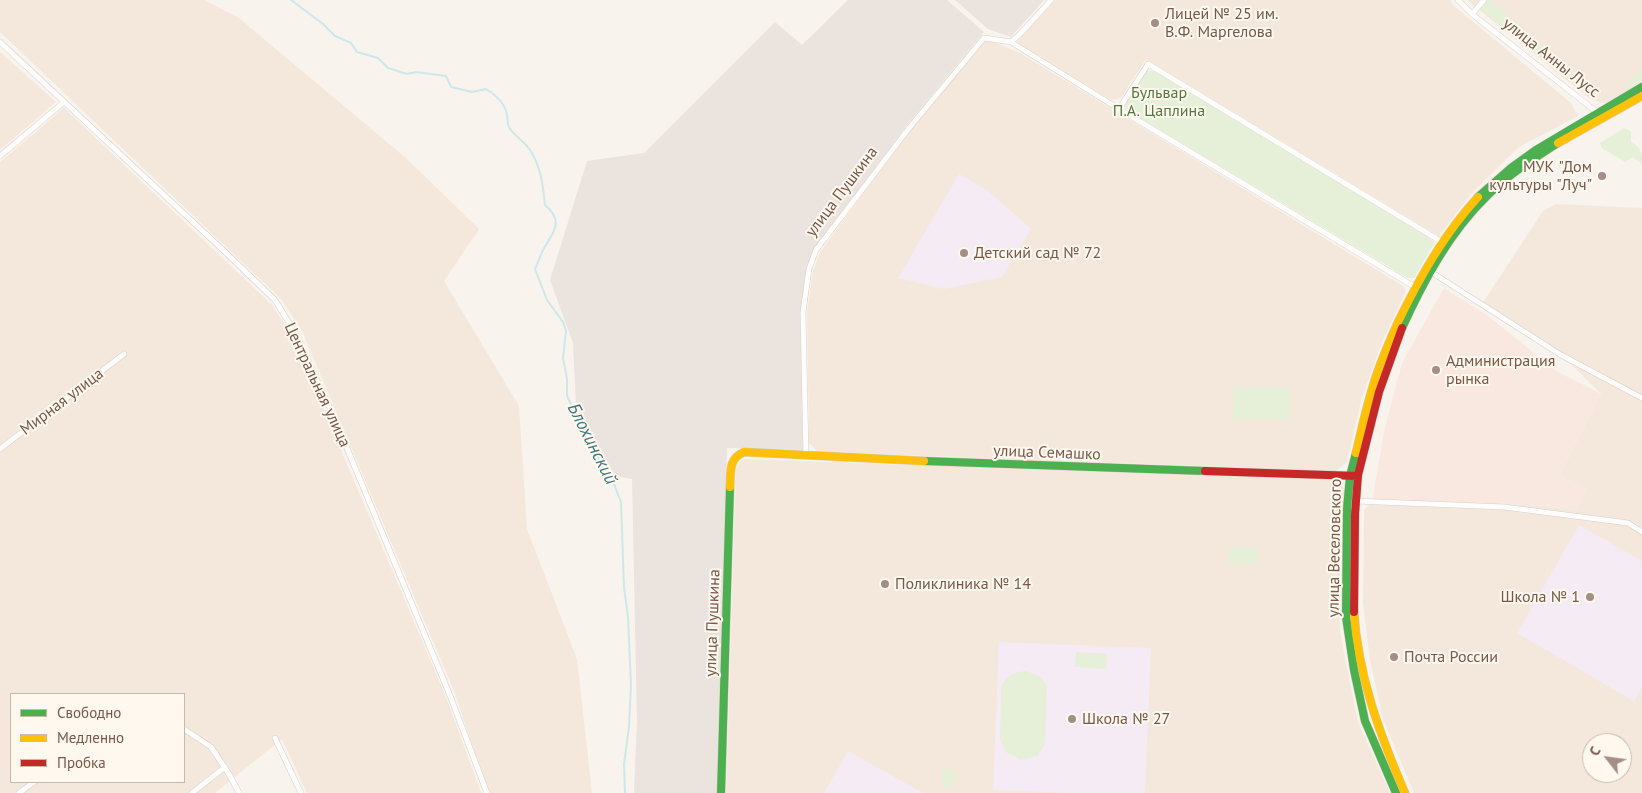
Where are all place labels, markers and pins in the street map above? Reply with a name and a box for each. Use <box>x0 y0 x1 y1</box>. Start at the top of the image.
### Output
place label: Лицей № 25 им. В.Ф. Маргелова <box>1165 4 1278 42</box>
marker: Лицей № 25 им. В.Ф. Маргелова <box>1149 17 1161 29</box>
place label: МУК "Дом культуры "Луч" <box>1489 157 1592 195</box>
marker: МУК "Дом культуры "Луч" <box>1596 170 1608 182</box>
place label: Детский сад № 72 <box>974 243 1101 263</box>
marker: Детский сад № 72 <box>958 247 970 259</box>
place label: Администрация рынка <box>1446 351 1555 389</box>
marker: Администрация рынка <box>1430 364 1442 376</box>
place label: Поликлиника № 14 <box>895 574 1031 594</box>
marker: Поликлиника № 14 <box>879 578 891 590</box>
place label: Школа № 1 <box>1500 587 1580 607</box>
marker: Школа № 1 <box>1584 591 1596 603</box>
place label: Почта России <box>1404 647 1498 667</box>
marker: Почта России <box>1388 651 1400 663</box>
place label: Школа № 27 <box>1082 709 1170 729</box>
marker: Школа № 27 <box>1066 713 1078 725</box>

